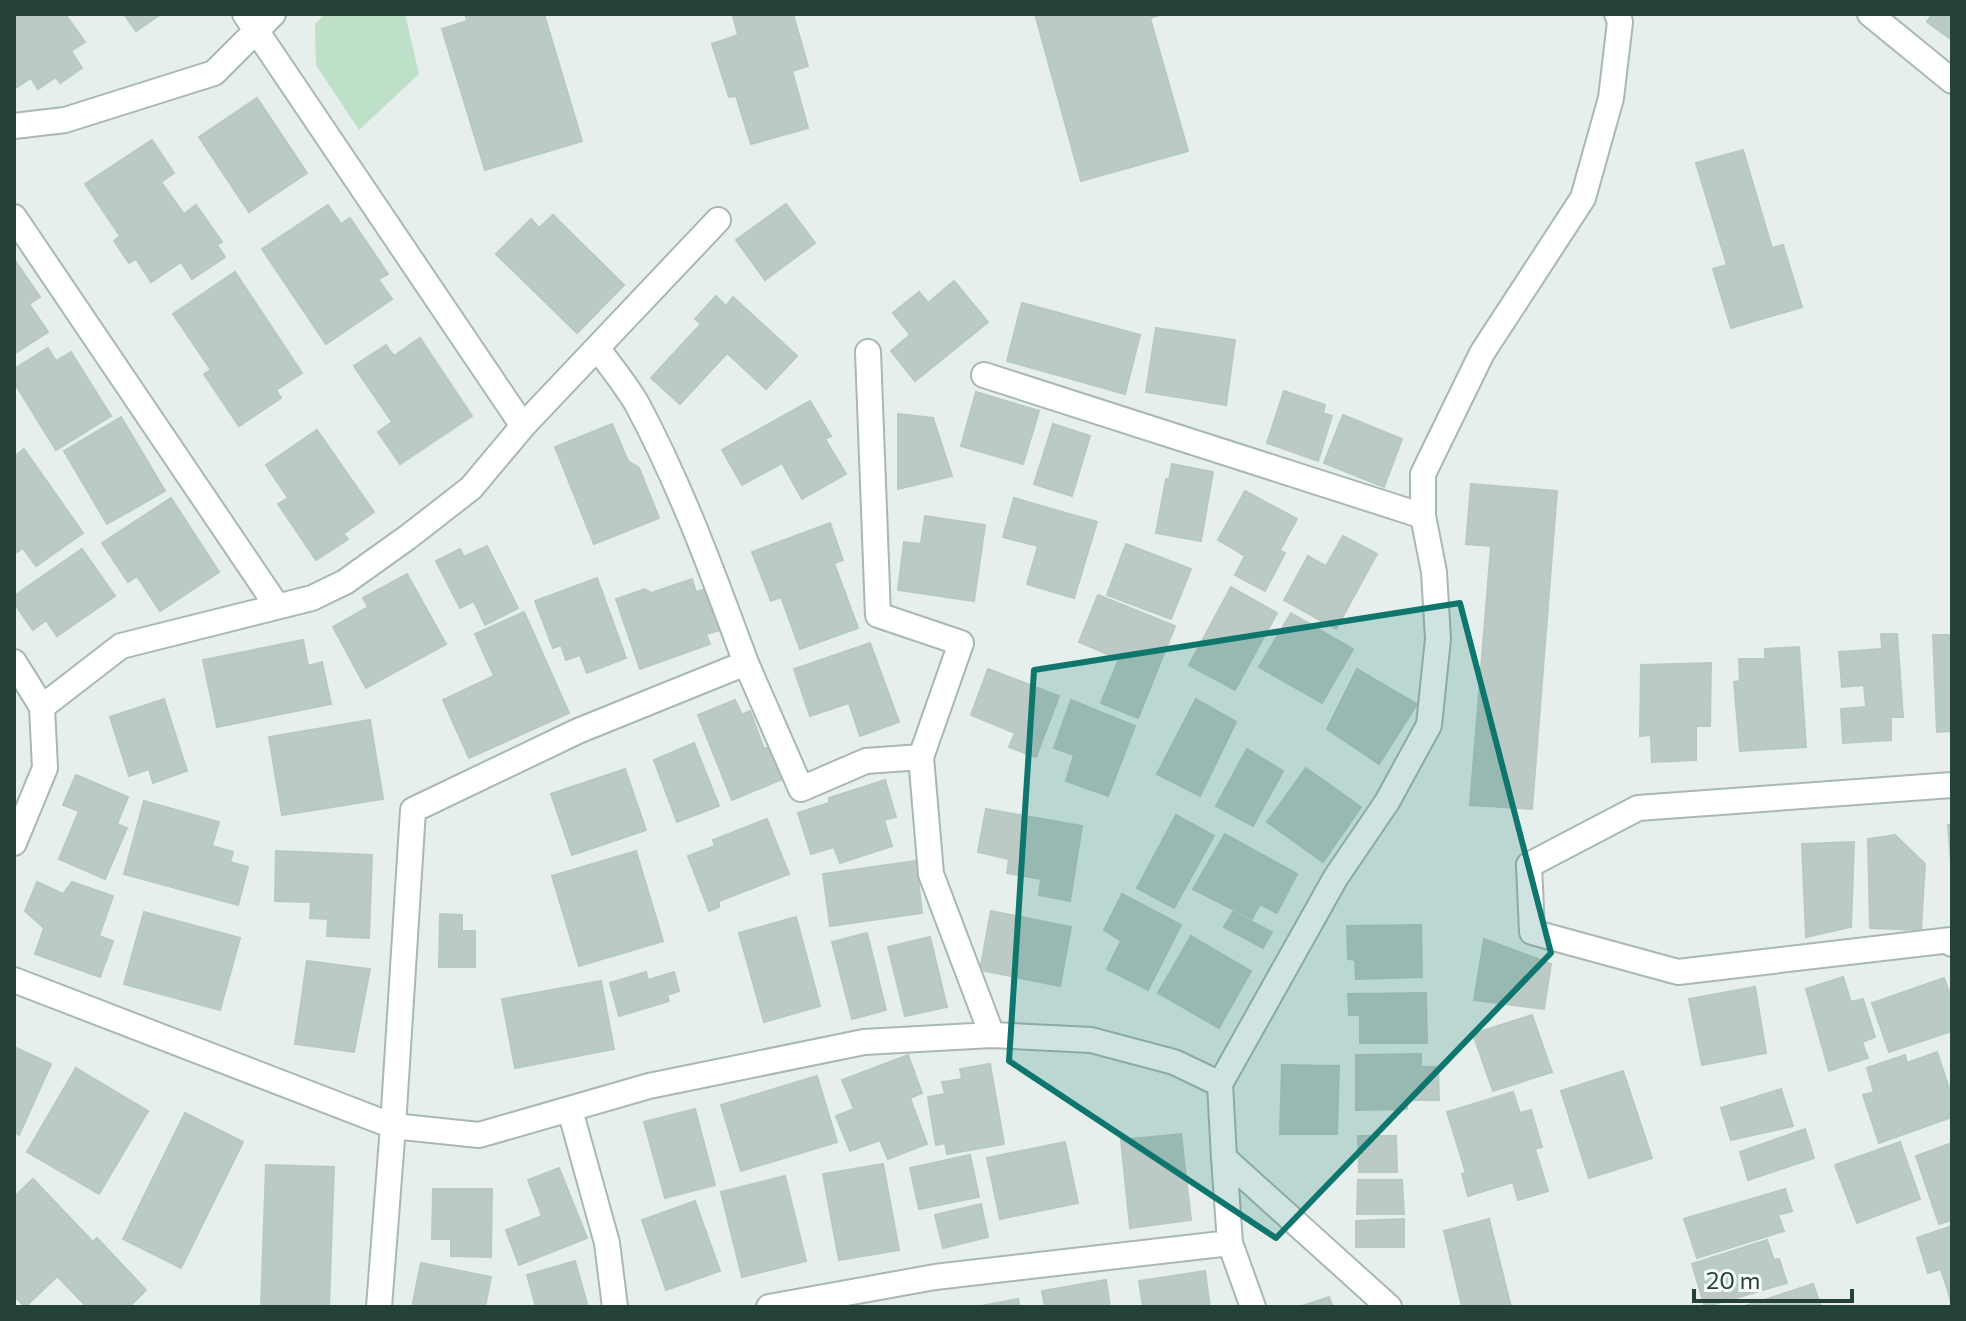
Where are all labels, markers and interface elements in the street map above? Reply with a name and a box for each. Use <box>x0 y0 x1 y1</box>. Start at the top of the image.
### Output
scale bar <box>1694 1253 1852 1303</box>
text: 20 m <box>1706 1265 1760 1294</box>

